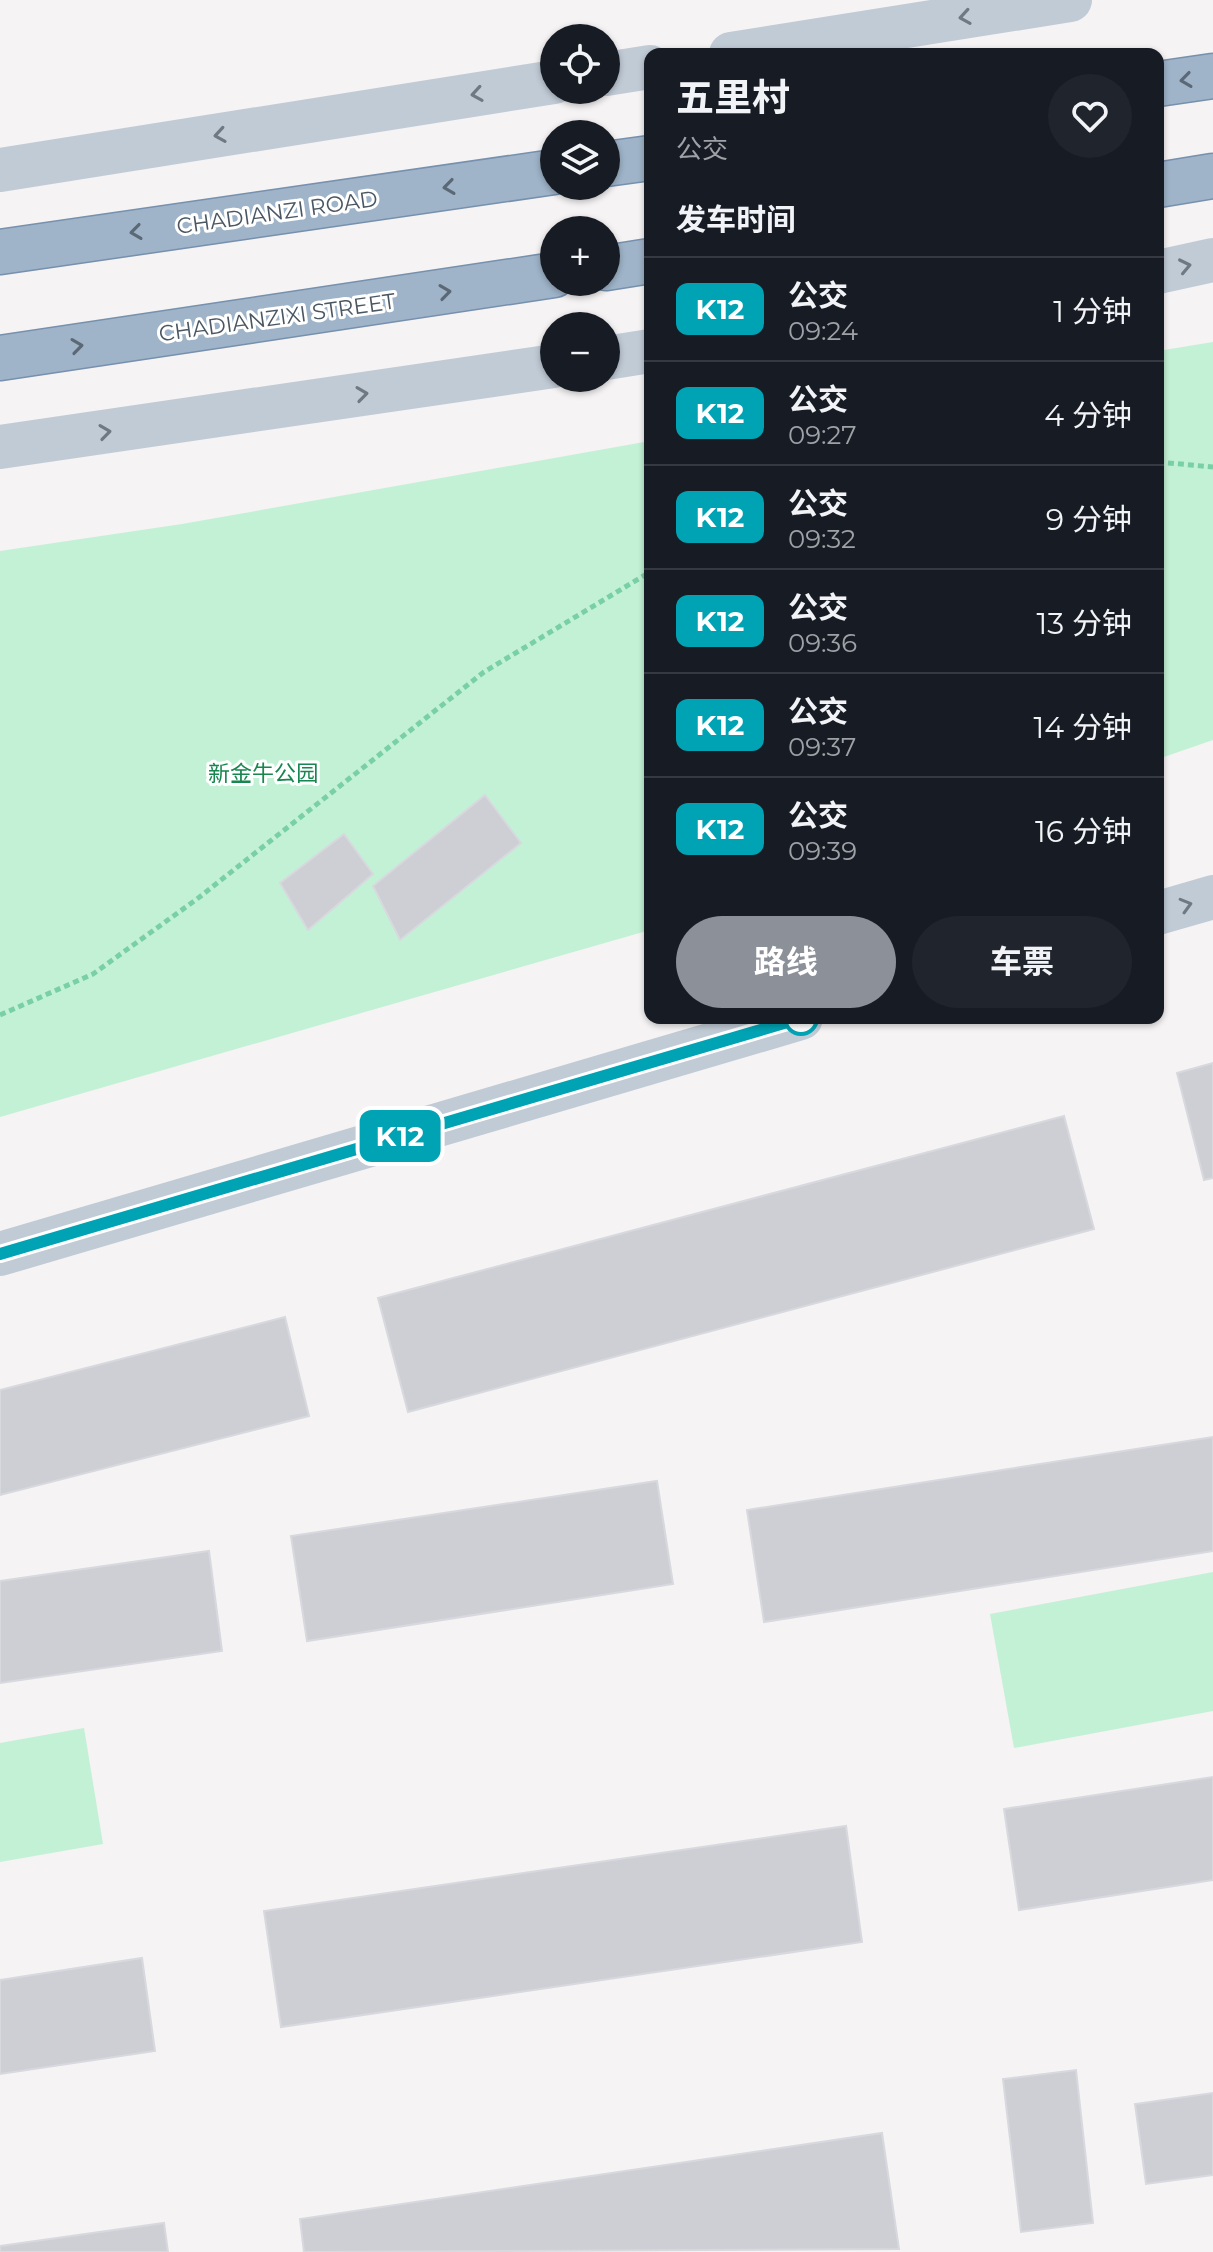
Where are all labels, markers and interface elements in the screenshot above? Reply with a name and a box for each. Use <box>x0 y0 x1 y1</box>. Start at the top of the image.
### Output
one-way arrow <box>958 7 972 24</box>
map controls <box>540 24 620 392</box>
button: locate <box>540 24 620 104</box>
one-way arrow <box>1179 71 1192 88</box>
text: 五里村 <box>676 74 790 121</box>
button: heart <box>1048 74 1132 158</box>
one-way arrow <box>470 85 484 102</box>
button: layers <box>540 120 620 200</box>
one-way arrow <box>213 126 227 143</box>
text: 公交 <box>676 133 728 165</box>
one-way arrow <box>442 178 456 195</box>
street label: CHADIANZI ROAD <box>175 185 379 240</box>
text: 发车时间 <box>676 201 796 238</box>
button: + <box>540 216 620 296</box>
one-way arrow <box>130 223 143 240</box>
one-way arrow <box>1178 258 1192 275</box>
text: 公交 <box>788 277 848 314</box>
one-way arrow <box>438 284 452 301</box>
street label: CHADIANZIXI STREET <box>157 287 397 347</box>
text: K12 <box>696 292 744 326</box>
text: 1 分钟 <box>1053 293 1132 330</box>
button: − <box>540 312 620 392</box>
text: 09:24 <box>788 315 858 347</box>
one-way arrow <box>70 339 84 356</box>
text: 公交 <box>788 381 848 418</box>
one-way arrow <box>355 386 369 403</box>
text: K12 <box>696 396 744 430</box>
text: 4 分钟 <box>1044 397 1132 434</box>
text: 09:27 <box>788 419 857 451</box>
one-way arrow <box>98 424 112 441</box>
text: 公交 <box>788 485 848 522</box>
text: K12 <box>696 500 744 534</box>
text: 9 分钟 <box>1046 501 1132 538</box>
text: 09:32 <box>788 523 856 555</box>
text: 公交 <box>788 589 848 626</box>
text: K12 <box>696 604 744 638</box>
text: 13 分钟 <box>1036 605 1132 642</box>
text: 09:36 <box>788 627 857 659</box>
text: 公交 <box>788 693 848 730</box>
text: K12 <box>696 708 744 742</box>
text: 14 分钟 <box>1033 709 1132 746</box>
text: 09:37 <box>788 731 856 763</box>
park label: 新金牛公园 <box>208 760 318 787</box>
text: 公交 <box>788 797 848 834</box>
text: K12 <box>696 812 744 846</box>
text: 16 分钟 <box>1035 813 1132 850</box>
text: 09:39 <box>788 835 857 867</box>
one-way arrow <box>1178 898 1192 914</box>
button: 路线 <box>676 916 896 1008</box>
button: 车票 <box>912 916 1132 1008</box>
unlabelled marker <box>784 1001 818 1035</box>
line badge: K12 <box>354 1110 446 1162</box>
text: K12 <box>376 1119 424 1153</box>

